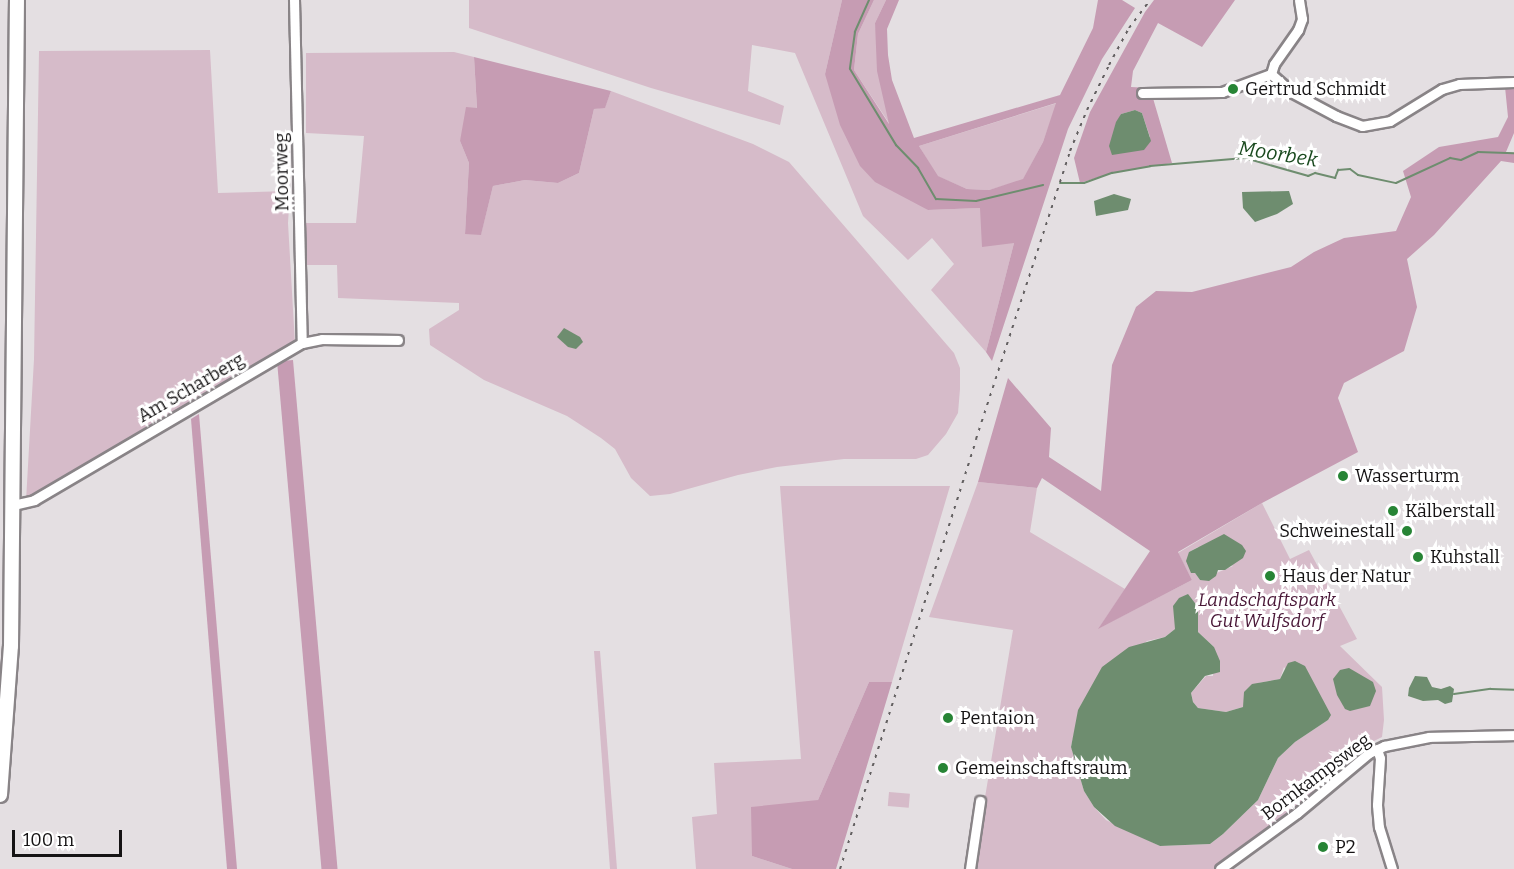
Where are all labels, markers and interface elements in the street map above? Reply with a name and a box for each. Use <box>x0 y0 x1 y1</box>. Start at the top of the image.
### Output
place label: Gertrud Schmidt <box>1245 78 1386 100</box>
marker: Gertrud Schmidt <box>1226 82 1240 96</box>
street label: Moorweg <box>271 133 293 211</box>
water label: Moorbek <box>1237 136 1319 172</box>
street label: Am Scharberg <box>134 349 248 427</box>
place label: Wasserturm <box>1355 465 1459 487</box>
marker: Wasserturm <box>1336 469 1350 483</box>
place label: Kälberstall <box>1405 500 1495 522</box>
marker: Kälberstall <box>1386 504 1400 518</box>
place label: Schweinestall <box>1279 520 1395 542</box>
marker: Schweinestall <box>1400 524 1414 538</box>
place label: Kuhstall <box>1430 546 1500 568</box>
marker: Kuhstall <box>1411 550 1425 564</box>
place label: Haus der Natur <box>1282 565 1411 587</box>
marker: Haus der Natur <box>1263 569 1277 583</box>
park label: Landschaftspark Gut Wulfsdorf <box>1198 590 1336 632</box>
place label: Pentaion <box>960 707 1035 729</box>
marker: Pentaion <box>941 711 955 725</box>
street label: Bornkampsweg <box>1257 729 1375 825</box>
place label: Gemeinschaftsraum <box>955 757 1127 779</box>
marker: Gemeinschaftsraum <box>936 761 950 775</box>
scale bar <box>15 818 124 856</box>
text: 100 m <box>23 829 74 851</box>
place label: P2 <box>1335 836 1356 858</box>
marker: P2 <box>1316 840 1330 854</box>

